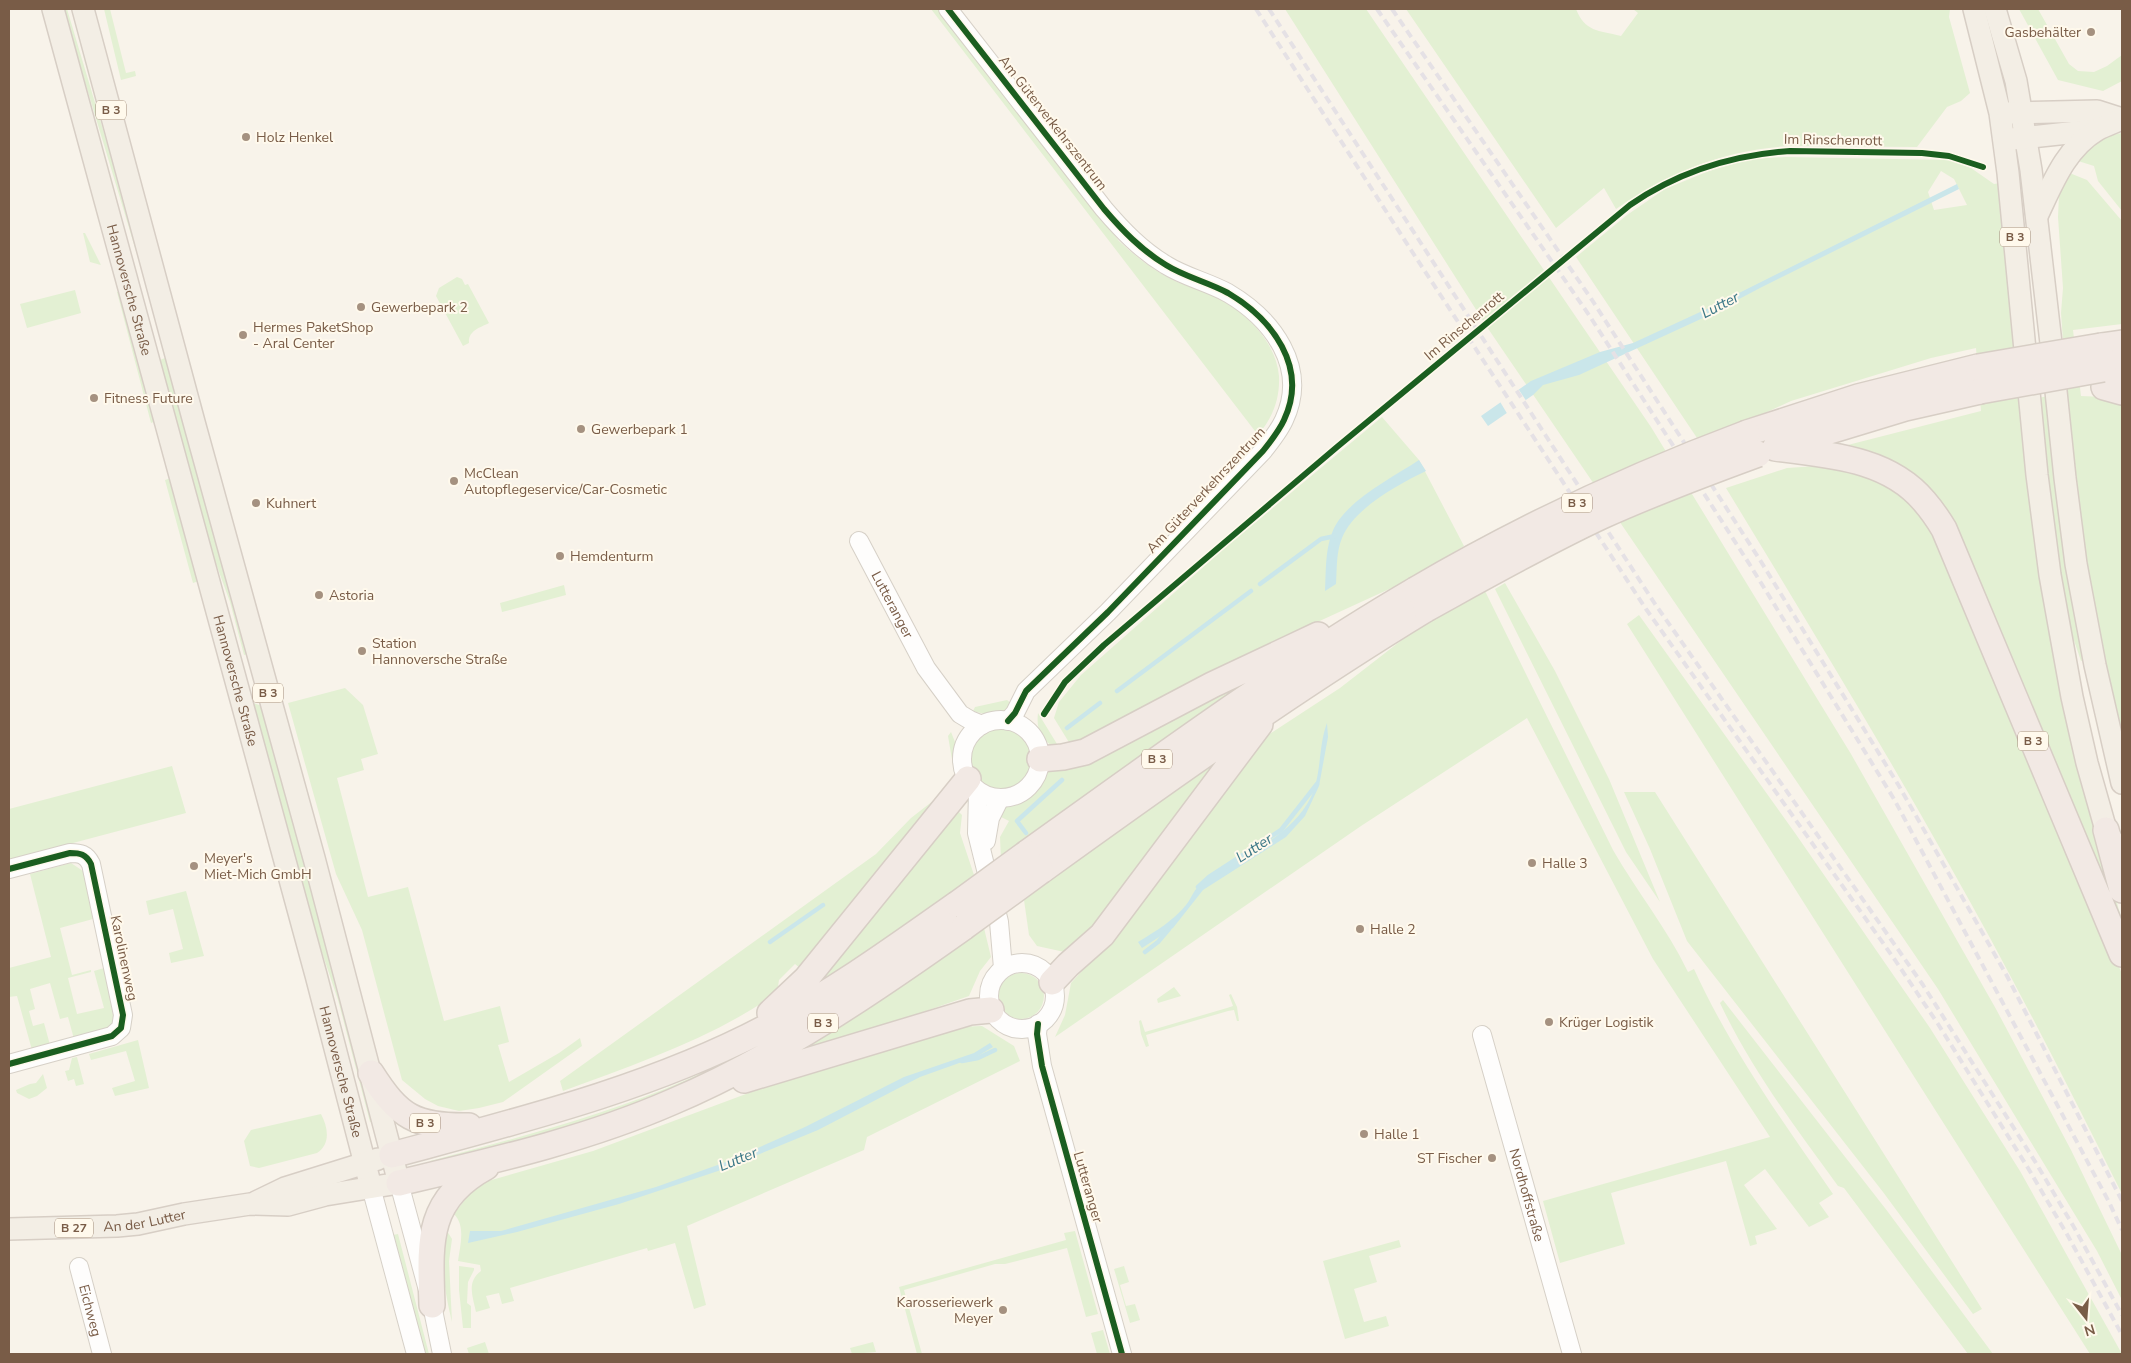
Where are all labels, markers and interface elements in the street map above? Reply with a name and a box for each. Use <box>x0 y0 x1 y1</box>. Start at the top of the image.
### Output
place label: Gasbehälter <box>2004 23 2081 42</box>
marker: Gasbehälter <box>2085 26 2097 38</box>
street label: Am Güterverkehrszentrum <box>994 52 1112 194</box>
road number: B 3 <box>96 100 126 120</box>
place label: Holz Henkel <box>256 128 334 147</box>
street label: Im Rinschenrott <box>1784 130 1883 150</box>
marker: Holz Henkel <box>240 131 252 143</box>
street label: Hannoversche Straße <box>102 222 156 358</box>
road number: B 3 <box>2000 228 2030 246</box>
street label: Im Rinschenrott <box>1420 287 1508 365</box>
water label: Lutter <box>1698 287 1743 323</box>
place label: Gewerbepark 2 <box>371 298 468 317</box>
marker: Gewerbepark 2 <box>355 301 367 313</box>
place label: Hermes PaketShop - Aral Center <box>253 318 374 353</box>
marker: Hermes PaketShop - Aral Center <box>237 329 249 341</box>
place label: Fitness Future <box>104 389 193 408</box>
marker: Fitness Future <box>88 392 100 404</box>
place label: Gewerbepark 1 <box>591 420 688 439</box>
marker: Gewerbepark 1 <box>575 423 587 435</box>
street label: Am Güterverkehrszentrum <box>1142 423 1270 557</box>
place label: McClean Autopflegeservice/Car-Cosmetic <box>464 464 668 499</box>
marker: McClean Autopflegeservice/Car-Cosmetic <box>448 475 460 487</box>
road number: B 3 <box>1562 493 1592 512</box>
place label: Kuhnert <box>266 494 316 513</box>
marker: Kuhnert <box>250 497 262 509</box>
place label: Hemdenturm <box>570 547 653 566</box>
marker: Hemdenturm <box>554 550 566 562</box>
street label: Lutteranger <box>867 568 918 642</box>
place label: Astoria <box>329 586 374 605</box>
marker: Astoria <box>313 589 325 601</box>
street label: Hannoversche Straße <box>209 613 263 748</box>
place label: Station Hannoversche Straße <box>372 634 507 669</box>
marker: Station Hannoversche Straße <box>356 645 368 657</box>
road number: B 3 <box>253 684 283 702</box>
road number: B 3 <box>2018 731 2048 750</box>
road number: B 3 <box>1142 750 1172 769</box>
water label: Lutter <box>1232 828 1277 867</box>
place label: Meyer's Miet-Mich GmbH <box>204 849 312 884</box>
place label: Halle 3 <box>1542 854 1588 873</box>
marker: Halle 3 <box>1526 857 1538 869</box>
marker: Meyer's Miet-Mich GmbH <box>188 860 200 872</box>
street label: Karolinenweg <box>106 914 142 1002</box>
place label: Halle 2 <box>1370 920 1416 939</box>
marker: Halle 2 <box>1354 923 1366 935</box>
street label: Hannoversche Straße <box>315 1004 367 1140</box>
place label: Krüger Logistik <box>1559 1013 1654 1032</box>
road number: B 3 <box>808 1014 838 1032</box>
marker: Krüger Logistik <box>1543 1016 1555 1028</box>
road number: B 3 <box>410 1114 440 1132</box>
place label: Halle 1 <box>1374 1125 1420 1144</box>
marker: Halle 1 <box>1358 1128 1370 1140</box>
water label: Lutter <box>716 1142 761 1176</box>
street label: Nordhoffstraße <box>1505 1146 1549 1244</box>
street label: Lutteranger <box>1069 1149 1107 1225</box>
place label: ST Fischer <box>1417 1149 1482 1168</box>
marker: ST Fischer <box>1486 1152 1498 1164</box>
street label: An der Lutter <box>103 1204 187 1236</box>
road number: B 27 <box>55 1218 93 1238</box>
street label: Eichweg <box>75 1282 106 1339</box>
place label: Karosseriewerk Meyer <box>896 1293 994 1328</box>
north arrow <box>2061 1293 2111 1343</box>
marker: Karosseriewerk Meyer <box>997 1304 1009 1316</box>
text: N <box>2082 1319 2097 1341</box>

